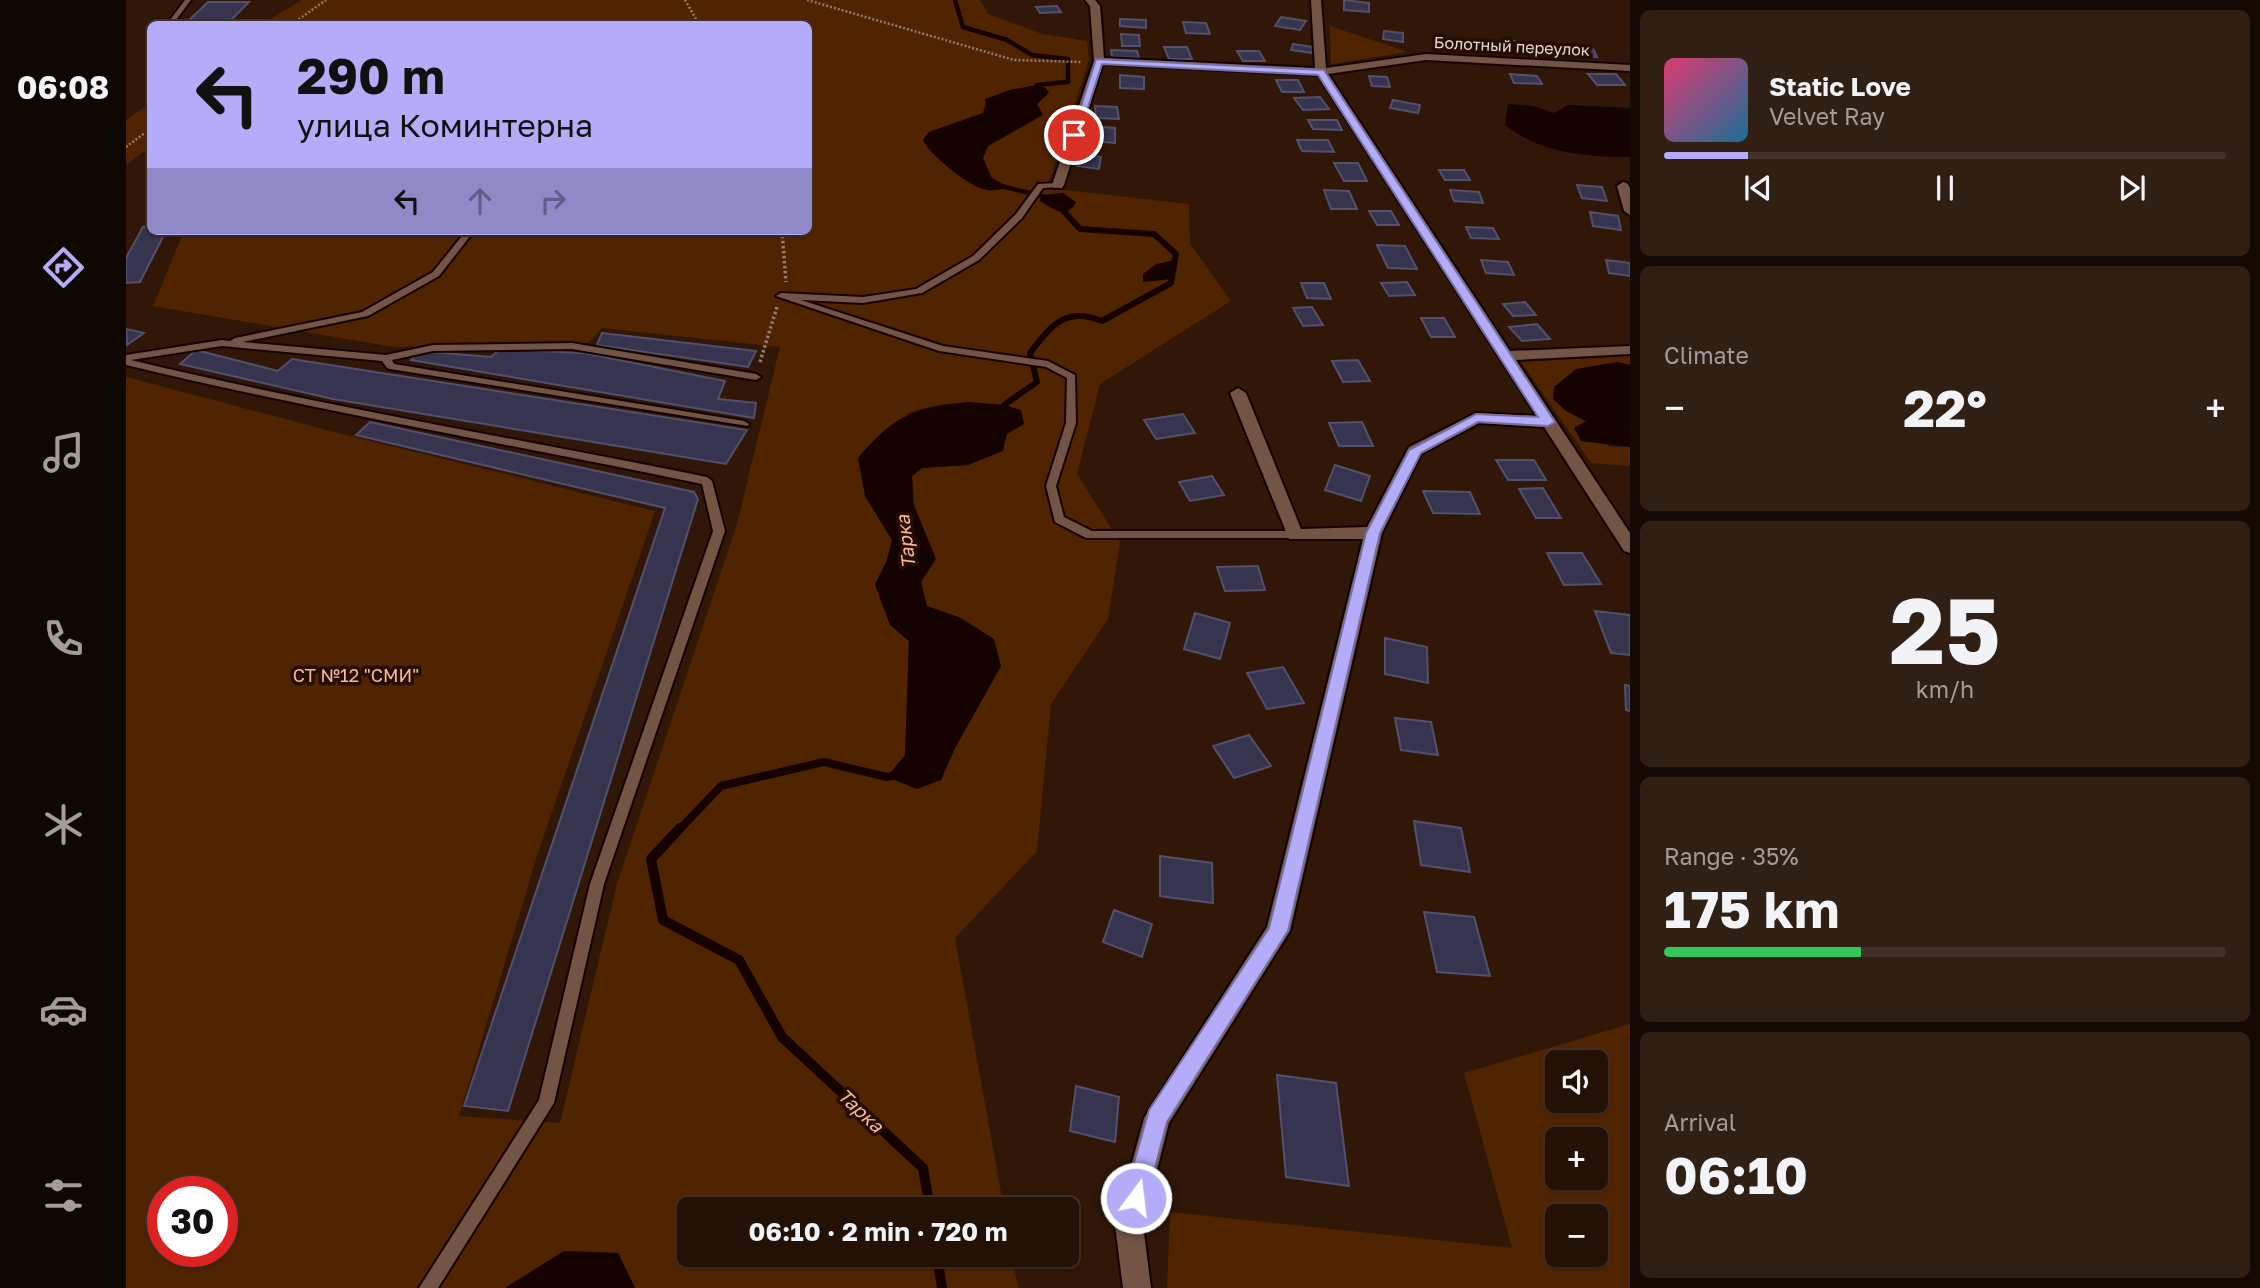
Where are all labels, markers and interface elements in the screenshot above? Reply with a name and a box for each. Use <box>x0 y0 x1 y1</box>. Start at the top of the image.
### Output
street label: Болотный переулок <box>1433 32 1591 60</box>
text: 290 m <box>297 46 445 105</box>
icon: left <box>182 49 273 140</box>
text: 06:08 <box>17 68 109 106</box>
text: Static Love <box>1769 71 1911 102</box>
text: Velvet Ray <box>1769 102 1885 130</box>
pin <box>1044 105 1104 165</box>
text: улица Коминтерна <box>297 106 593 144</box>
icon: arrive <box>1055 116 1093 154</box>
icon: previous <box>1739 169 1777 207</box>
icon: pause <box>1926 169 1964 207</box>
icon: next <box>2113 169 2151 207</box>
icon: left <box>388 182 426 220</box>
icon: ahead <box>461 182 499 220</box>
icon: right <box>534 182 572 220</box>
icon: directions <box>39 243 88 292</box>
text: Climate <box>1664 341 1749 369</box>
text: 22° <box>1903 376 1987 438</box>
text: − <box>1664 385 1685 430</box>
text: + <box>2205 385 2226 430</box>
icon: music <box>39 428 88 477</box>
water label: Тарка <box>890 513 920 570</box>
text: 25 <box>1889 575 2001 684</box>
icon: phone <box>39 614 88 663</box>
park label: СТ №12 "СМИ" <box>293 664 419 686</box>
text: km/h <box>1916 675 1974 703</box>
icon: climate <box>39 800 88 849</box>
text: Range · 35% <box>1664 842 1799 870</box>
text: 175 km <box>1664 877 1840 939</box>
icon: car <box>39 985 88 1034</box>
map controls <box>1545 1050 1608 1267</box>
button: sound <box>1545 1050 1608 1113</box>
water label: Тарка <box>833 1083 889 1138</box>
text: Arrival <box>1664 1108 1736 1136</box>
button: + <box>1545 1127 1608 1190</box>
text: 06:10 <box>1664 1143 1808 1205</box>
position arrow <box>1099 1161 1173 1235</box>
icon: filters <box>39 1171 88 1220</box>
speed limit sign: 30 <box>147 1176 238 1267</box>
button: − <box>1545 1204 1608 1267</box>
text: 06:10 · 2 min · 720 m <box>749 1216 1007 1247</box>

